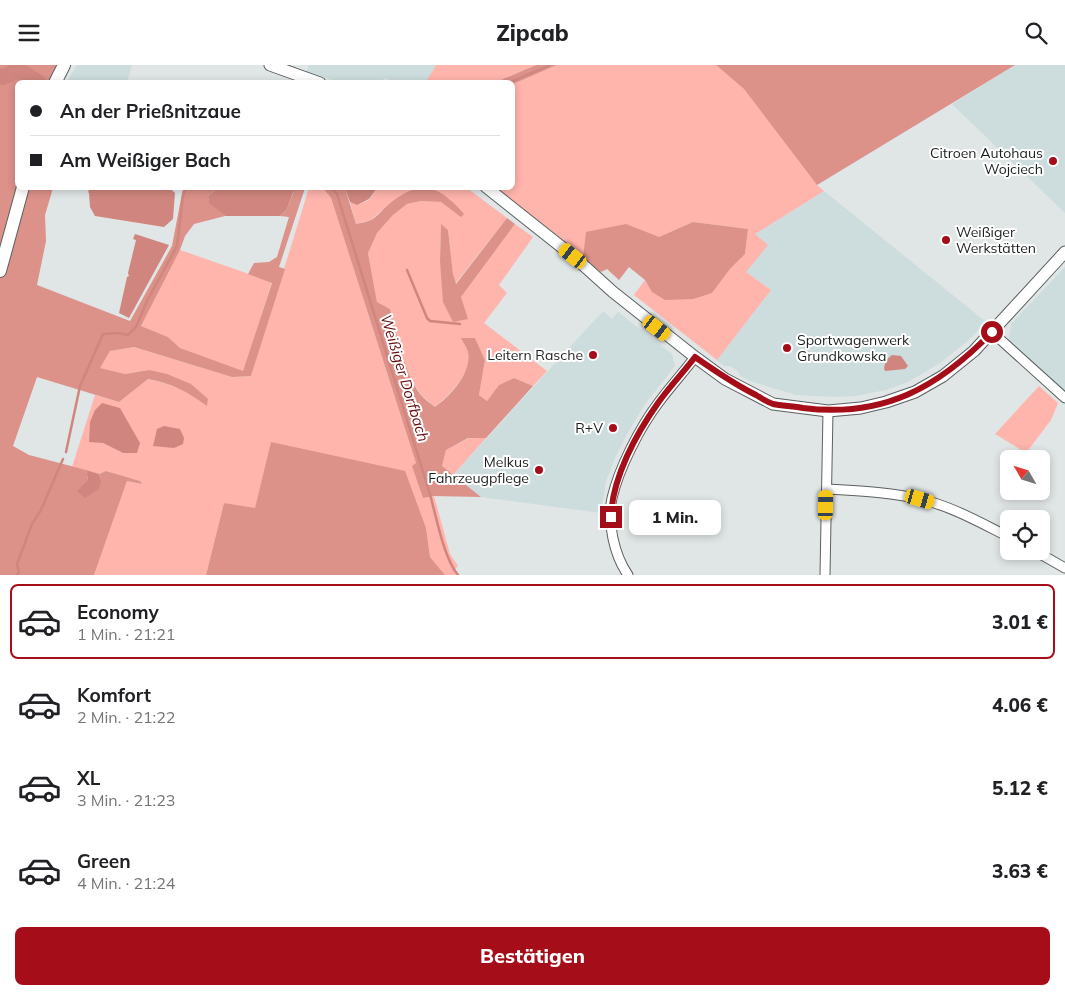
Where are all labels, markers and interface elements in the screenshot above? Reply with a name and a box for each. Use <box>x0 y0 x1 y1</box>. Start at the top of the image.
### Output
icon: menu <box>15 19 43 47</box>
text: Zipcab <box>496 19 569 47</box>
icon: search <box>1022 19 1050 47</box>
text: An der Prießnitzaue <box>60 99 241 123</box>
place label: Citroen Autohaus Wojciech <box>930 144 1043 178</box>
text: Am Weißiger Bach <box>60 148 231 172</box>
marker: Citroen Autohaus Wojciech <box>1047 155 1059 167</box>
place label: Weißiger Werkstätten <box>956 223 1036 257</box>
marker: Weißiger Werkstätten <box>940 234 952 246</box>
car <box>556 241 589 271</box>
water label: Weißiger Dorfbach <box>377 312 433 444</box>
car <box>640 313 673 343</box>
route start <box>981 321 1003 343</box>
place label: Sportwagenwerk Grundkowska <box>797 331 910 365</box>
marker: Sportwagenwerk Grundkowska <box>781 342 793 354</box>
place label: Leitern Rasche <box>487 346 583 364</box>
marker: Leitern Rasche <box>587 349 599 361</box>
place label: R+V <box>575 419 603 437</box>
marker: R+V <box>607 422 619 434</box>
north arrow <box>1000 450 1050 500</box>
map controls <box>1000 450 1050 560</box>
place label: Melkus Fahrzeugpflege <box>428 453 529 487</box>
marker: Melkus Fahrzeugpflege <box>533 464 545 476</box>
car <box>903 488 936 510</box>
car <box>818 490 833 520</box>
callout: 1 Min. <box>628 499 721 535</box>
route end <box>600 506 622 528</box>
text: 1 Min. <box>652 507 698 527</box>
button: locate <box>1000 510 1050 560</box>
icon: car <box>17 599 62 644</box>
text: Economy <box>77 600 159 624</box>
text: 3.01 € <box>992 610 1048 634</box>
text: 1 Min. · 21:21 <box>77 624 175 644</box>
icon: car <box>17 682 62 727</box>
text: Komfort <box>77 683 151 707</box>
text: 4.06 € <box>992 693 1048 717</box>
text: 2 Min. · 21:22 <box>77 707 175 727</box>
icon: car <box>17 765 62 810</box>
text: XL <box>77 766 100 790</box>
text: 5.12 € <box>992 776 1048 800</box>
text: 3 Min. · 21:23 <box>77 790 175 810</box>
icon: car <box>17 848 62 893</box>
text: Green <box>77 849 131 873</box>
text: 3.63 € <box>992 859 1048 883</box>
text: 4 Min. · 21:24 <box>77 873 175 893</box>
button: Bestätigen <box>15 927 1050 985</box>

